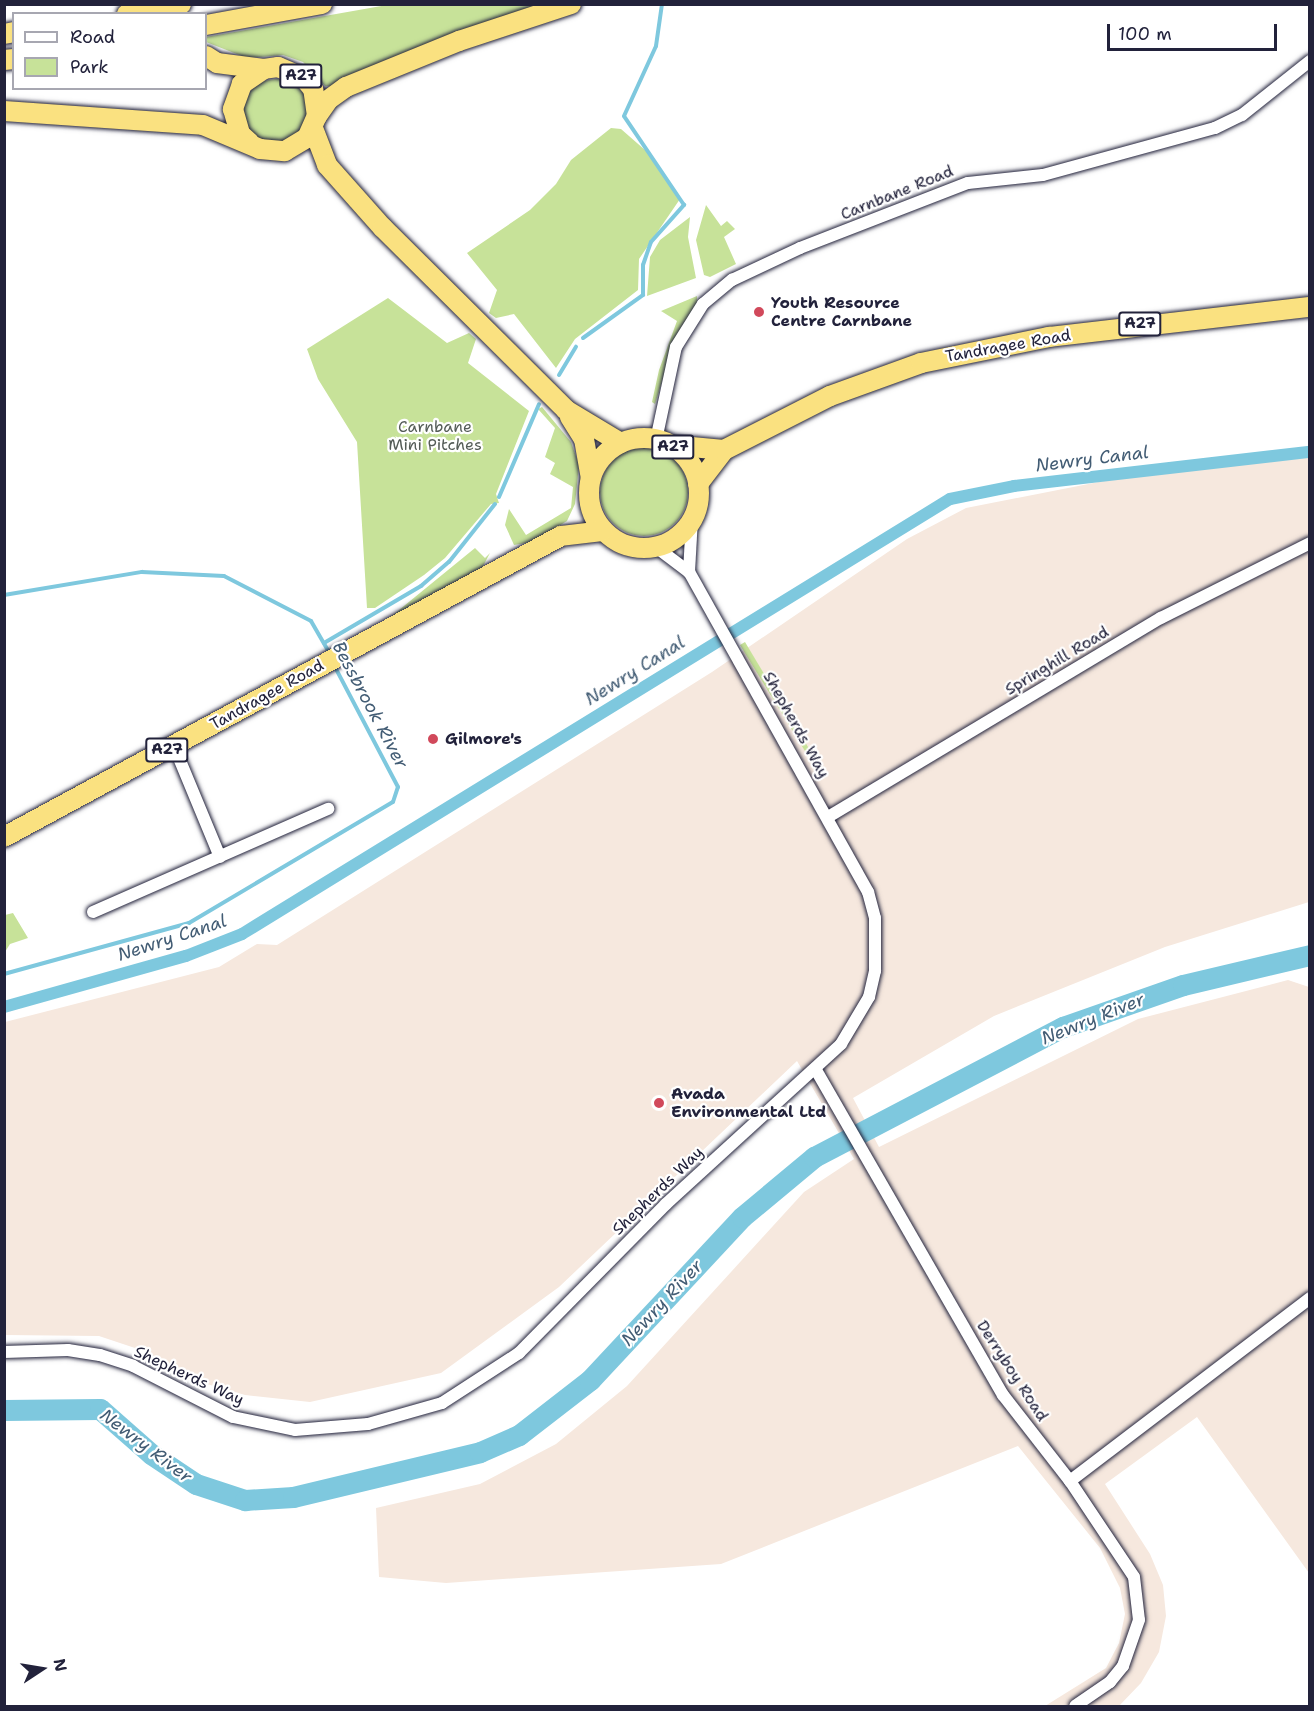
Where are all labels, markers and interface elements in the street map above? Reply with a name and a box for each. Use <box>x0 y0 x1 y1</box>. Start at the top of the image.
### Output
legend <box>12 12 207 90</box>
scale bar <box>1110 12 1280 50</box>
text: 100 m <box>1118 22 1172 46</box>
text: Road <box>70 25 115 49</box>
text: Park <box>70 55 109 79</box>
road number: A27 <box>278 64 324 88</box>
street label: Carnbane Road <box>838 162 956 224</box>
place label: Youth Resource Centre Carnbane <box>771 293 912 331</box>
marker: Youth Resource Centre Carnbane <box>752 305 766 319</box>
road number: A27 <box>1118 312 1162 336</box>
street label: Tandragee Road <box>944 326 1072 366</box>
park label: Carnbane Mini Pitches <box>388 417 482 455</box>
road number: A27 <box>650 435 696 459</box>
water label: Newry Canal <box>1034 441 1150 477</box>
street label: Springhill Road <box>1002 622 1112 700</box>
water label: Newry Canal <box>581 632 689 710</box>
water label: Bessbrook River <box>327 638 413 772</box>
street label: Tandragee Road <box>207 656 327 734</box>
street label: Shepherds Way <box>759 668 833 782</box>
place label: Gilmore's <box>445 729 522 749</box>
marker: Gilmore's <box>426 732 440 746</box>
road number: A27 <box>144 738 190 762</box>
water label: Newry Canal <box>115 910 229 966</box>
water label: Newry River <box>1038 988 1148 1050</box>
place label: Avada Environmental Ltd <box>671 1084 826 1122</box>
marker: Avada Environmental Ltd <box>652 1096 666 1110</box>
street label: Shepherds Way <box>609 1143 707 1239</box>
water label: Newry River <box>617 1255 707 1351</box>
street label: Derryboy Road <box>972 1317 1052 1425</box>
street label: Shepherds Way <box>131 1342 247 1410</box>
water label: Newry River <box>96 1404 196 1488</box>
north arrow <box>12 1639 72 1699</box>
text: N <box>49 1657 72 1674</box>

